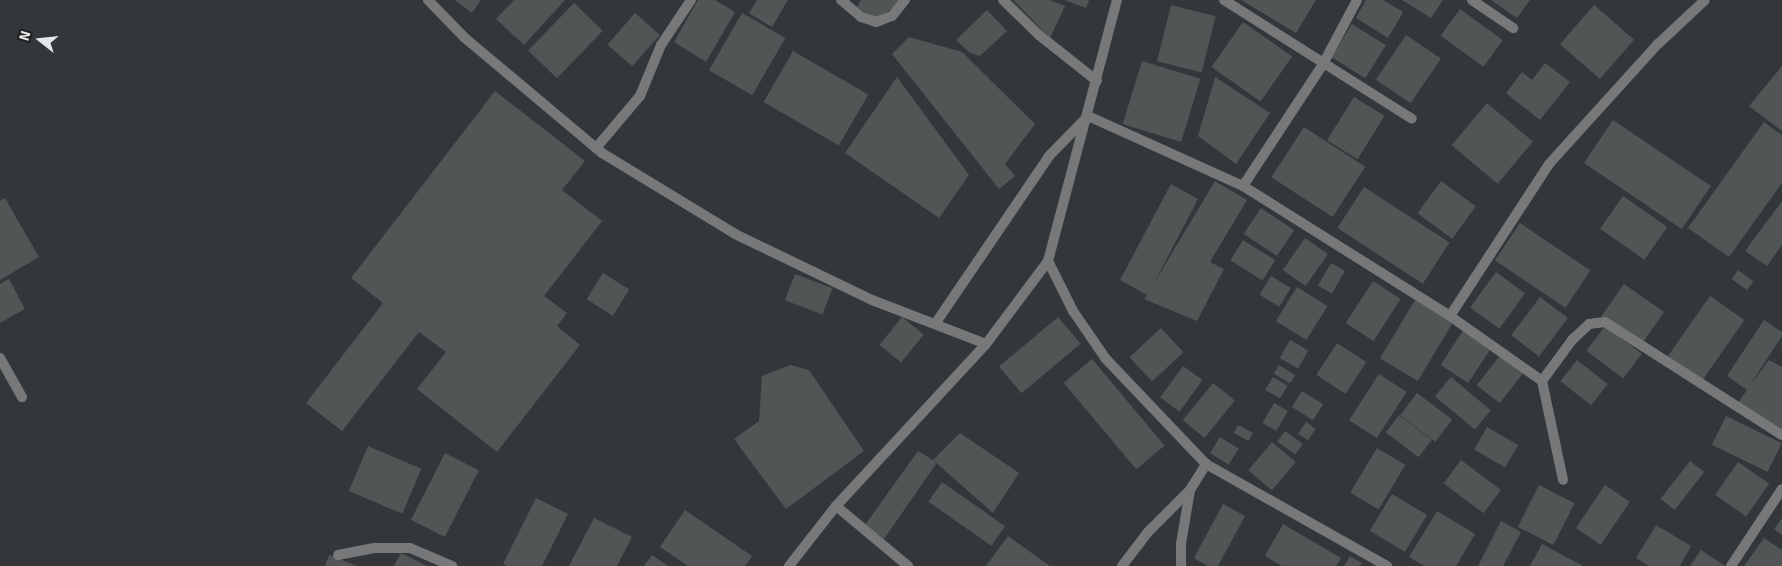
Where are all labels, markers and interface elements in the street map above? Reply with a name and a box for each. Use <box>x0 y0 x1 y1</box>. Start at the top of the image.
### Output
north arrow <box>15 15 65 65</box>
text: N <box>16 29 35 43</box>

